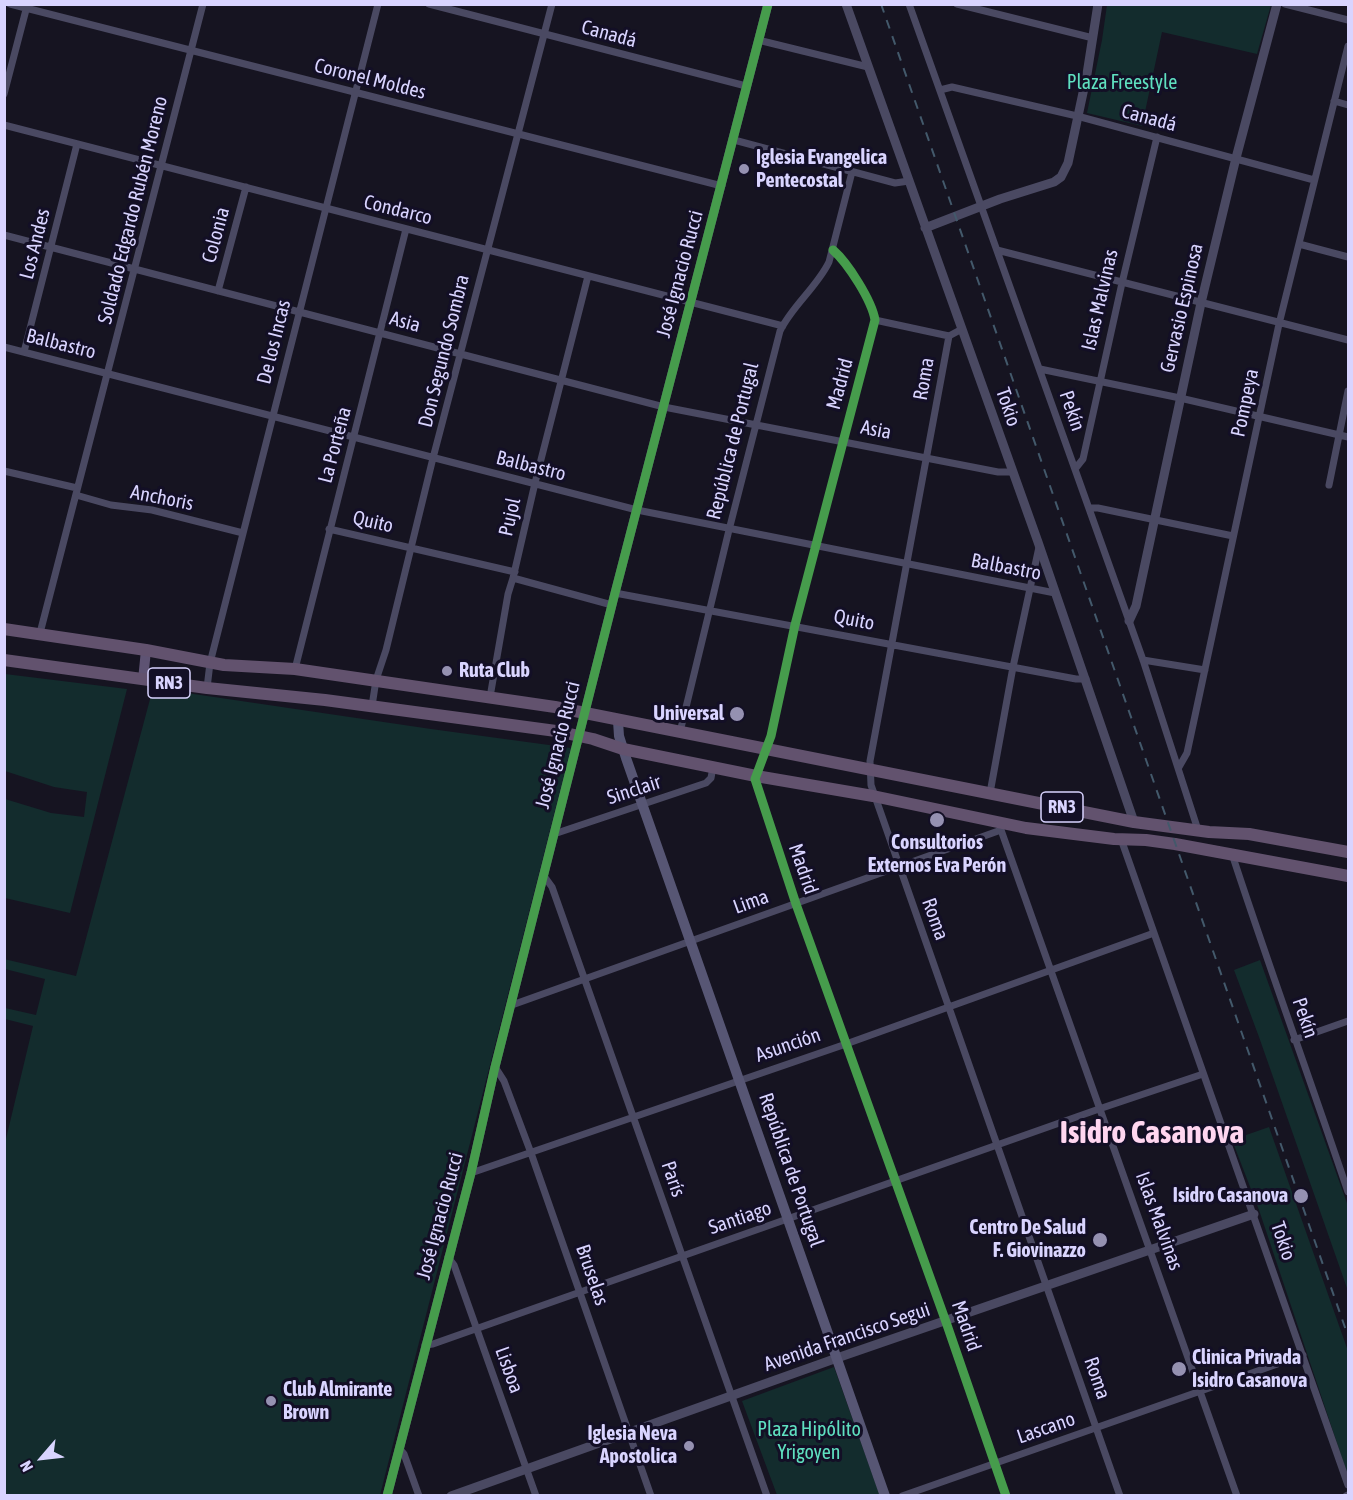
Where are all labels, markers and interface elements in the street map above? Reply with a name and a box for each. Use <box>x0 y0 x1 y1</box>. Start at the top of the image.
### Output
street label: Canadá <box>579 15 639 53</box>
street label: Coronel Moldes <box>312 54 428 104</box>
park label: Plaza Freestyle <box>1067 71 1177 95</box>
street label: Soldado Edgardo Rubén Moreno <box>93 94 173 326</box>
street label: Canadá <box>1119 99 1179 137</box>
place label: Iglesia Evangelica Pentecostal <box>756 146 887 193</box>
marker: Iglesia Evangelica Pentecostal <box>737 162 751 176</box>
street label: Condarco <box>361 190 435 230</box>
street label: Colonia <box>197 205 235 265</box>
street label: Los Andes <box>15 206 55 282</box>
street label: José Ignacio Rucci <box>652 208 708 340</box>
street label: Gervasio Espinosa <box>1155 241 1209 375</box>
street label: Islas Malvinas <box>1077 247 1123 353</box>
street label: Don Segundo Sombra <box>413 272 475 430</box>
street label: De los Incas <box>252 297 296 387</box>
street label: Asia <box>387 306 423 338</box>
street label: Balbastro <box>24 324 98 364</box>
street label: Madrid <box>822 356 858 412</box>
street label: Roma <box>908 356 940 402</box>
street label: República de Portugal <box>702 360 764 522</box>
street label: Pompeya <box>1226 367 1264 439</box>
street label: Tokio <box>990 385 1026 429</box>
street label: Pekín <box>1054 388 1090 434</box>
street label: La Porteña <box>313 404 357 486</box>
street label: Asia <box>859 415 893 445</box>
street label: Balbastro <box>494 446 568 486</box>
street label: Anchoris <box>129 480 195 516</box>
street label: Pujol <box>494 495 526 539</box>
street label: Quito <box>350 506 396 538</box>
street label: Balbastro <box>969 548 1043 586</box>
street label: Quito <box>832 604 876 636</box>
place label: Ruta Club <box>459 659 530 683</box>
marker: Ruta Club <box>440 664 454 678</box>
road number: RN3 <box>148 668 190 698</box>
street label: José Ignacio Rucci <box>531 679 585 811</box>
place label: Universal <box>653 702 724 726</box>
marker: Universal <box>728 705 746 723</box>
street label: Sinclair <box>604 770 664 810</box>
road number: RN3 <box>1041 792 1083 822</box>
marker: Consultorios Externos Eva Perón <box>928 811 946 829</box>
place label: Consultorios Externos Eva Perón <box>868 831 1006 878</box>
street label: Madrid <box>783 840 823 898</box>
street label: Lima <box>730 885 772 919</box>
street label: Roma <box>916 895 954 943</box>
street label: Pekín <box>1287 995 1323 1041</box>
street label: Asunción <box>752 1023 824 1067</box>
street label: República de Portugal <box>753 1090 829 1250</box>
district label: Isidro Casanova <box>1060 1114 1244 1152</box>
street label: José Ignacio Rucci <box>412 1150 468 1282</box>
street label: París <box>656 1158 690 1200</box>
street label: Islas Malvinas <box>1130 1168 1188 1274</box>
place label: Isidro Casanova <box>1173 1184 1288 1208</box>
marker: Isidro Casanova <box>1292 1187 1310 1205</box>
street label: Santiago <box>706 1196 774 1240</box>
place label: Centro De Salud F. Giovinazzo <box>969 1216 1086 1263</box>
street label: Tokio <box>1265 1219 1301 1263</box>
marker: Centro De Salud F. Giovinazzo <box>1091 1231 1109 1249</box>
street label: Bruselas <box>570 1241 614 1309</box>
street label: Avenida Francisco Segui <box>761 1297 933 1377</box>
street label: Madrid <box>946 1297 986 1355</box>
street label: Lisboa <box>490 1344 528 1396</box>
place label: Clinica Privada Isidro Casanova <box>1192 1346 1307 1393</box>
street label: Roma <box>1079 1354 1115 1402</box>
marker: Clinica Privada Isidro Casanova <box>1170 1360 1188 1378</box>
place label: Club Almirante Brown <box>283 1378 392 1425</box>
marker: Club Almirante Brown <box>264 1394 278 1408</box>
street label: Lascano <box>1014 1407 1078 1449</box>
park label: Plaza Hipólito Yrigoyen <box>757 1418 861 1465</box>
place label: Iglesia Neva Apostolica <box>587 1422 677 1469</box>
north arrow <box>12 1428 72 1488</box>
marker: Iglesia Neva Apostolica <box>682 1439 696 1453</box>
text: N <box>16 1458 36 1475</box>

